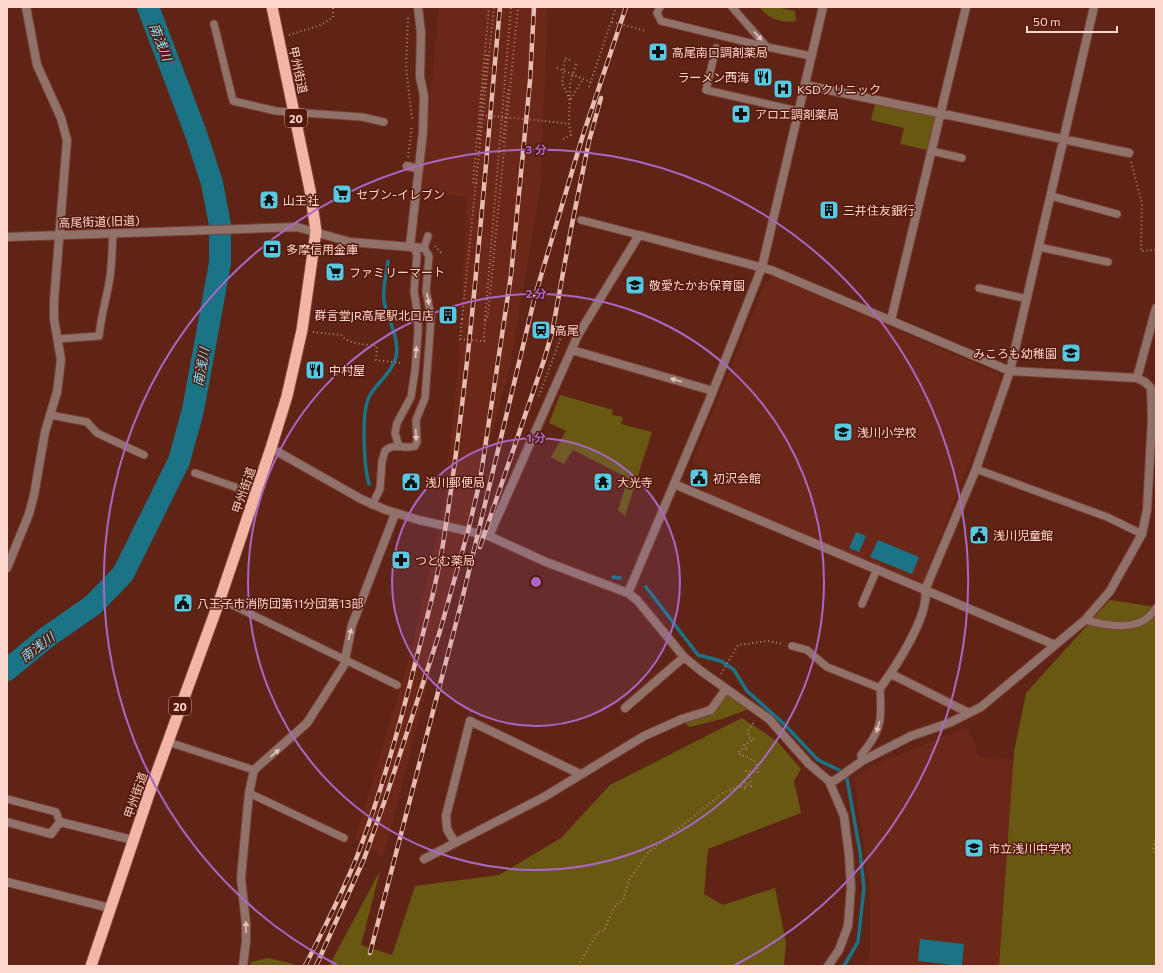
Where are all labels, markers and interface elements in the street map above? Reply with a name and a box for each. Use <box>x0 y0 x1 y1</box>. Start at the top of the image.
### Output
scale bar <box>1027 8 1117 34</box>
text: 50 m <box>1033 14 1061 28</box>
water label: 南浅川 <box>147 21 176 65</box>
one-way arrow <box>753 31 762 41</box>
pharmacy icon: 高尾南口調剤薬局 <box>647 41 669 63</box>
street label: 甲州街道 <box>287 45 311 95</box>
place label: 高尾南口調剤薬局 <box>672 45 768 59</box>
restaurant icon: ラーメン西海 <box>752 66 774 88</box>
place label: ラーメン西海 <box>677 70 749 84</box>
hospital icon: KSDクリニック <box>772 78 794 100</box>
place label: KSDクリニック <box>797 82 881 96</box>
pharmacy icon: アロエ調剤薬局 <box>730 103 752 125</box>
place label: アロエ調剤薬局 <box>755 107 839 121</box>
road number: 20 <box>285 109 307 127</box>
text: 3 分 <box>525 142 547 156</box>
supermarket icon: セブン-イレブン <box>331 183 353 205</box>
place label: セブン-イレブン <box>356 187 445 201</box>
temple icon: 山王社 <box>258 189 280 211</box>
place label: 山王社 <box>283 193 319 207</box>
building icon: 三井住友銀行 <box>818 199 840 221</box>
place label: 三井住友銀行 <box>843 203 915 217</box>
street label: 高尾街道(旧道) <box>58 213 140 229</box>
bank icon: 多摩信用金庫 <box>261 238 283 260</box>
place label: 多摩信用金庫 <box>286 242 358 256</box>
supermarket icon: ファミリーマート <box>324 261 346 283</box>
place label: ファミリーマート <box>349 265 445 279</box>
school or university icon: 敬愛たかお保育園 <box>624 274 646 296</box>
place label: 敬愛たかお保育園 <box>649 278 745 292</box>
text: 2 分 <box>525 286 547 300</box>
one-way arrow <box>425 292 431 305</box>
building icon: 群言堂JR高尾駅北口店 <box>437 304 459 326</box>
place label: 群言堂JR高尾駅北口店 <box>314 308 434 323</box>
station icon: 高尾 <box>530 319 552 341</box>
place label: 高尾 <box>555 323 579 337</box>
school or university icon: みころも幼稚園 <box>1060 342 1082 364</box>
water label: 南浅川 <box>190 344 213 388</box>
one-way arrow <box>413 346 420 358</box>
place label: みころも幼稚園 <box>973 346 1057 360</box>
restaurant icon: 中村屋 <box>304 359 326 381</box>
place label: 中村屋 <box>329 363 365 377</box>
one-way arrow <box>669 377 681 383</box>
school or university icon: 浅川小学校 <box>832 421 854 443</box>
place label: 浅川小学校 <box>857 425 917 439</box>
one-way arrow <box>413 429 420 441</box>
text: 1 分 <box>526 430 546 444</box>
street label: 甲州街道 <box>229 465 257 515</box>
public building icon: 初沢会館 <box>688 467 710 489</box>
public building icon: 浅川郵便局 <box>400 471 422 493</box>
temple icon: 大光寺 <box>592 471 614 493</box>
place label: 初沢会館 <box>713 471 761 485</box>
place label: 浅川郵便局 <box>425 475 485 489</box>
place label: 大光寺 <box>617 475 653 489</box>
public building icon: 浅川児童館 <box>968 524 990 546</box>
place label: 浅川児童館 <box>993 528 1053 542</box>
pharmacy icon: つとむ薬局 <box>390 549 412 571</box>
place label: つとむ薬局 <box>415 553 475 567</box>
centre of rings <box>529 575 543 589</box>
public building icon: 八王子市消防団第11分団第13部 <box>172 592 194 614</box>
place label: 八王子市消防団第11分団第13部 <box>197 596 363 610</box>
water label: 南浅川 <box>17 628 59 665</box>
one-way arrow <box>347 628 353 640</box>
road number: 20 <box>169 697 191 715</box>
one-way arrow <box>875 721 881 733</box>
one-way arrow <box>270 748 280 757</box>
street label: 甲州街道 <box>121 770 149 820</box>
school or university icon: 市立浅川中学校 <box>963 837 985 859</box>
place label: 市立浅川中学校 <box>988 841 1072 855</box>
one-way arrow <box>243 920 249 933</box>

